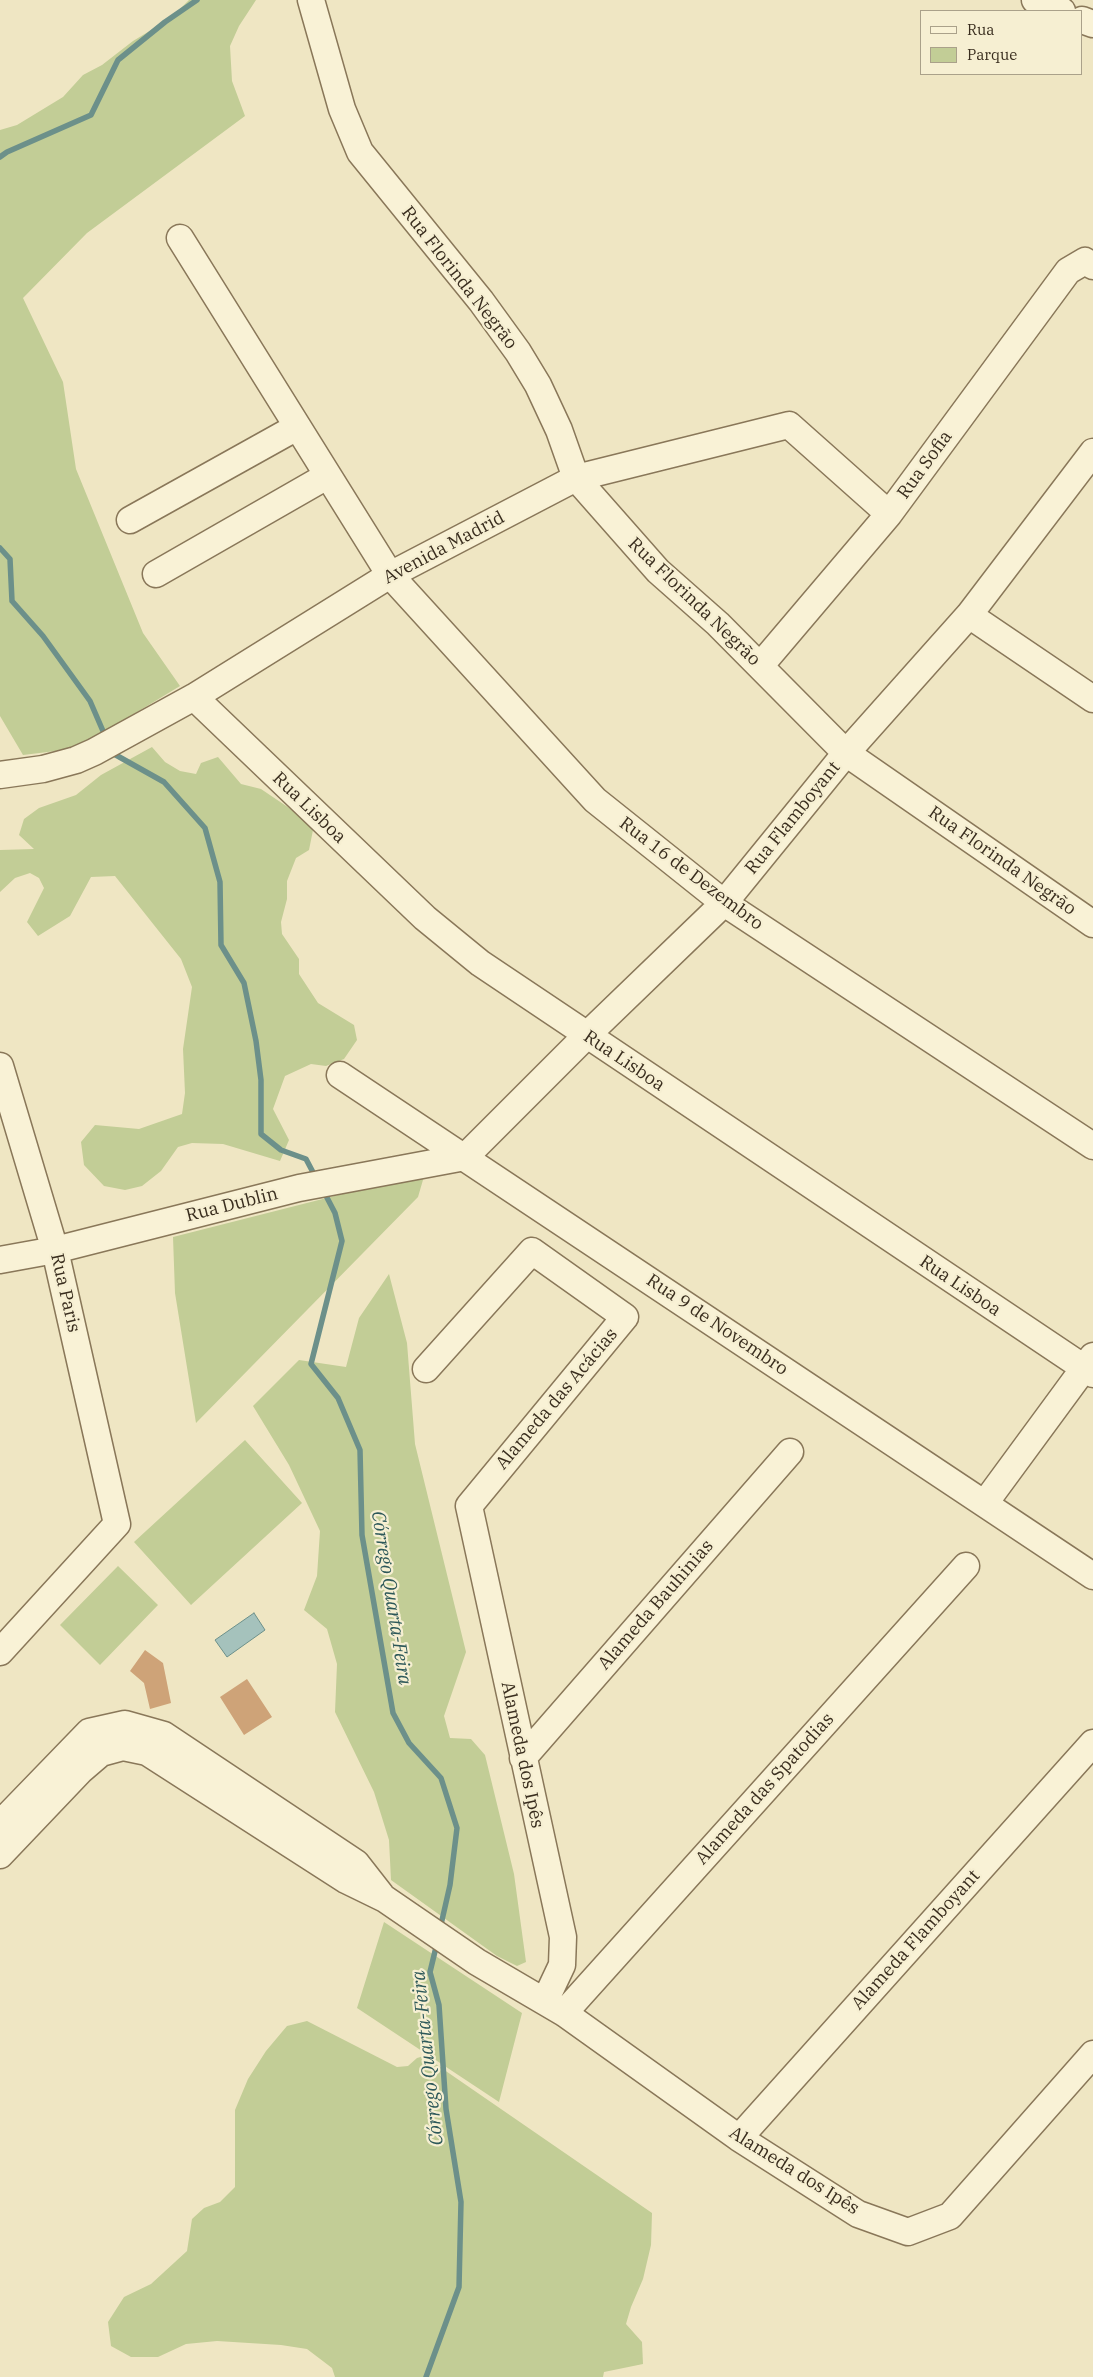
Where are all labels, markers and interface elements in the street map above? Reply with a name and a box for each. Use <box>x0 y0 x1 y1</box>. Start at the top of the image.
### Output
legend <box>920 10 1083 75</box>
text: Rua <box>967 20 994 39</box>
text: Parque <box>967 45 1017 64</box>
street label: Rua Florinda Negrão <box>397 202 521 354</box>
street label: Rua Sofia <box>893 427 957 503</box>
street label: Avenida Madrid <box>380 507 508 589</box>
street label: Rua Florinda Negrão <box>623 533 765 671</box>
street label: Rua Flamboyant <box>741 757 845 879</box>
street label: Rua Lisboa <box>268 768 350 848</box>
street label: Rua Florinda Negrão <box>924 802 1080 920</box>
street label: Rua 16 de Dezembro <box>615 813 767 935</box>
street label: Rua Lisboa <box>579 1026 669 1096</box>
street label: Rua Dublin <box>184 1183 280 1227</box>
street label: Rua Paris <box>45 1251 85 1335</box>
street label: Rua Lisboa <box>915 1251 1005 1321</box>
street label: Rua 9 de Novembro <box>642 1270 792 1380</box>
street label: Alameda das Acácias <box>492 1324 622 1474</box>
water label: Córrego Quarta-Feira <box>366 1509 416 1687</box>
street label: Alameda Bauhinias <box>594 1536 718 1674</box>
street label: Alameda dos Ipês <box>496 1680 548 1830</box>
street label: Alameda das Spatodias <box>691 1709 839 1869</box>
street label: Alameda Flamboyant <box>847 1866 985 2014</box>
water label: Córrego Quarta-Feira <box>407 1969 449 2147</box>
street label: Alameda dos Ipês <box>725 2122 863 2220</box>

